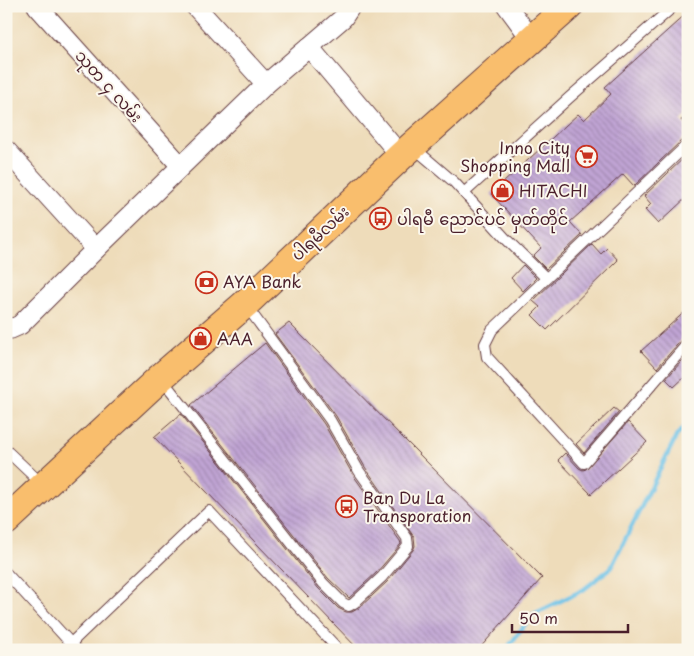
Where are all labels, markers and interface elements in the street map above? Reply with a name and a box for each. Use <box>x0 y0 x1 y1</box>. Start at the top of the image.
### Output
street label: သုတ ၄ လမ်း <box>68 44 149 130</box>
place label: Inno City Shopping Mall <box>460 135 570 177</box>
supermarket icon: Inno City Shopping Mall <box>574 145 598 169</box>
place label: HITACHI <box>519 178 588 202</box>
shop icon: HITACHI <box>491 179 515 203</box>
street label: ပါရမီလမ်း <box>285 199 356 268</box>
place label: ပါရမီ ညောင်ပင် မှတ်တိုင် <box>397 206 568 234</box>
bus stop icon: ပါရမီ ညောင်ပင် မှတ်တိုင် <box>369 207 393 231</box>
place label: AYA Bank <box>223 269 302 293</box>
bank icon: AYA Bank <box>195 270 219 294</box>
place label: AAA <box>217 326 253 350</box>
shop icon: AAA <box>189 327 213 351</box>
place label: Ban Du La Transporation <box>363 485 471 527</box>
bus stop icon: Ban Du La Transporation <box>335 495 359 519</box>
scale bar <box>512 601 628 633</box>
text: 50 m <box>519 606 558 629</box>

